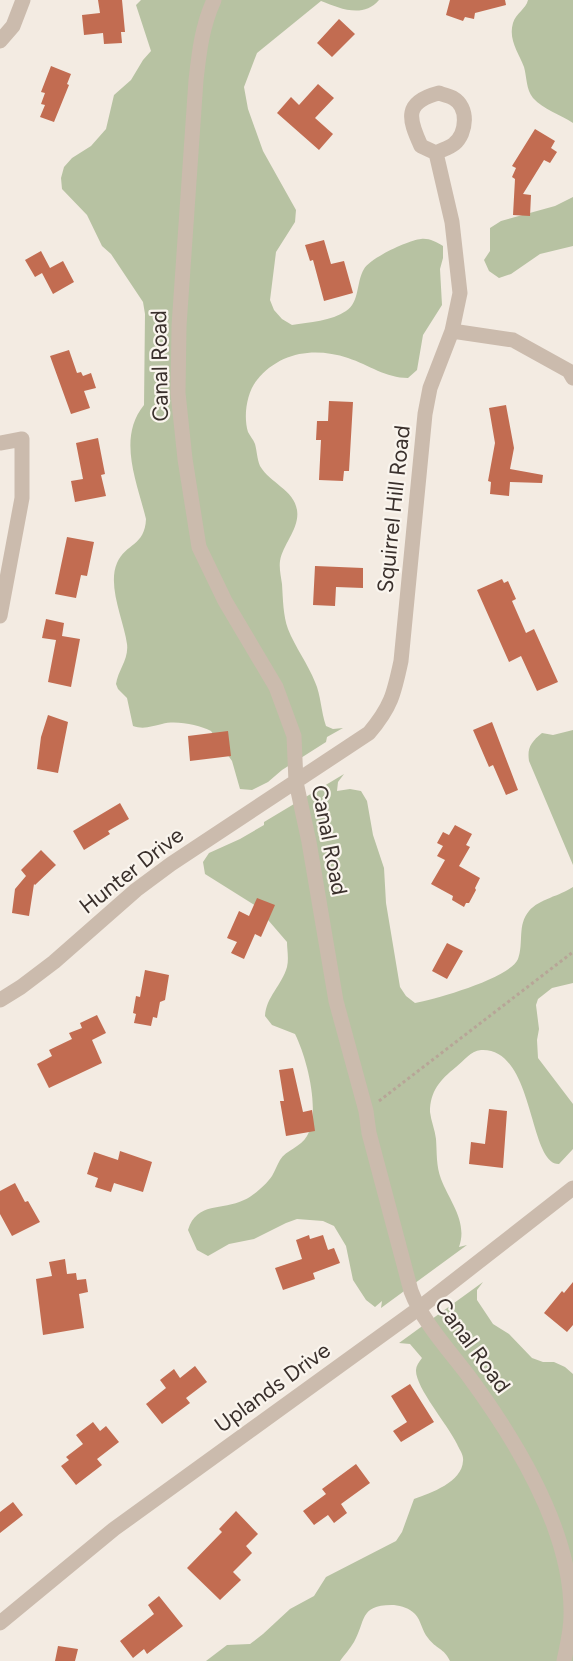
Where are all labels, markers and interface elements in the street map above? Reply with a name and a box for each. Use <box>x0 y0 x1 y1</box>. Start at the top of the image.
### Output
street label: Canal Road <box>145 310 174 422</box>
street label: Squirrel Hill Road <box>371 424 416 594</box>
street label: Canal Road <box>306 783 353 897</box>
street label: Hunter Drive <box>74 821 189 920</box>
street label: Canal Road <box>429 1292 516 1398</box>
street label: Uplands Drive <box>209 1336 335 1438</box>

